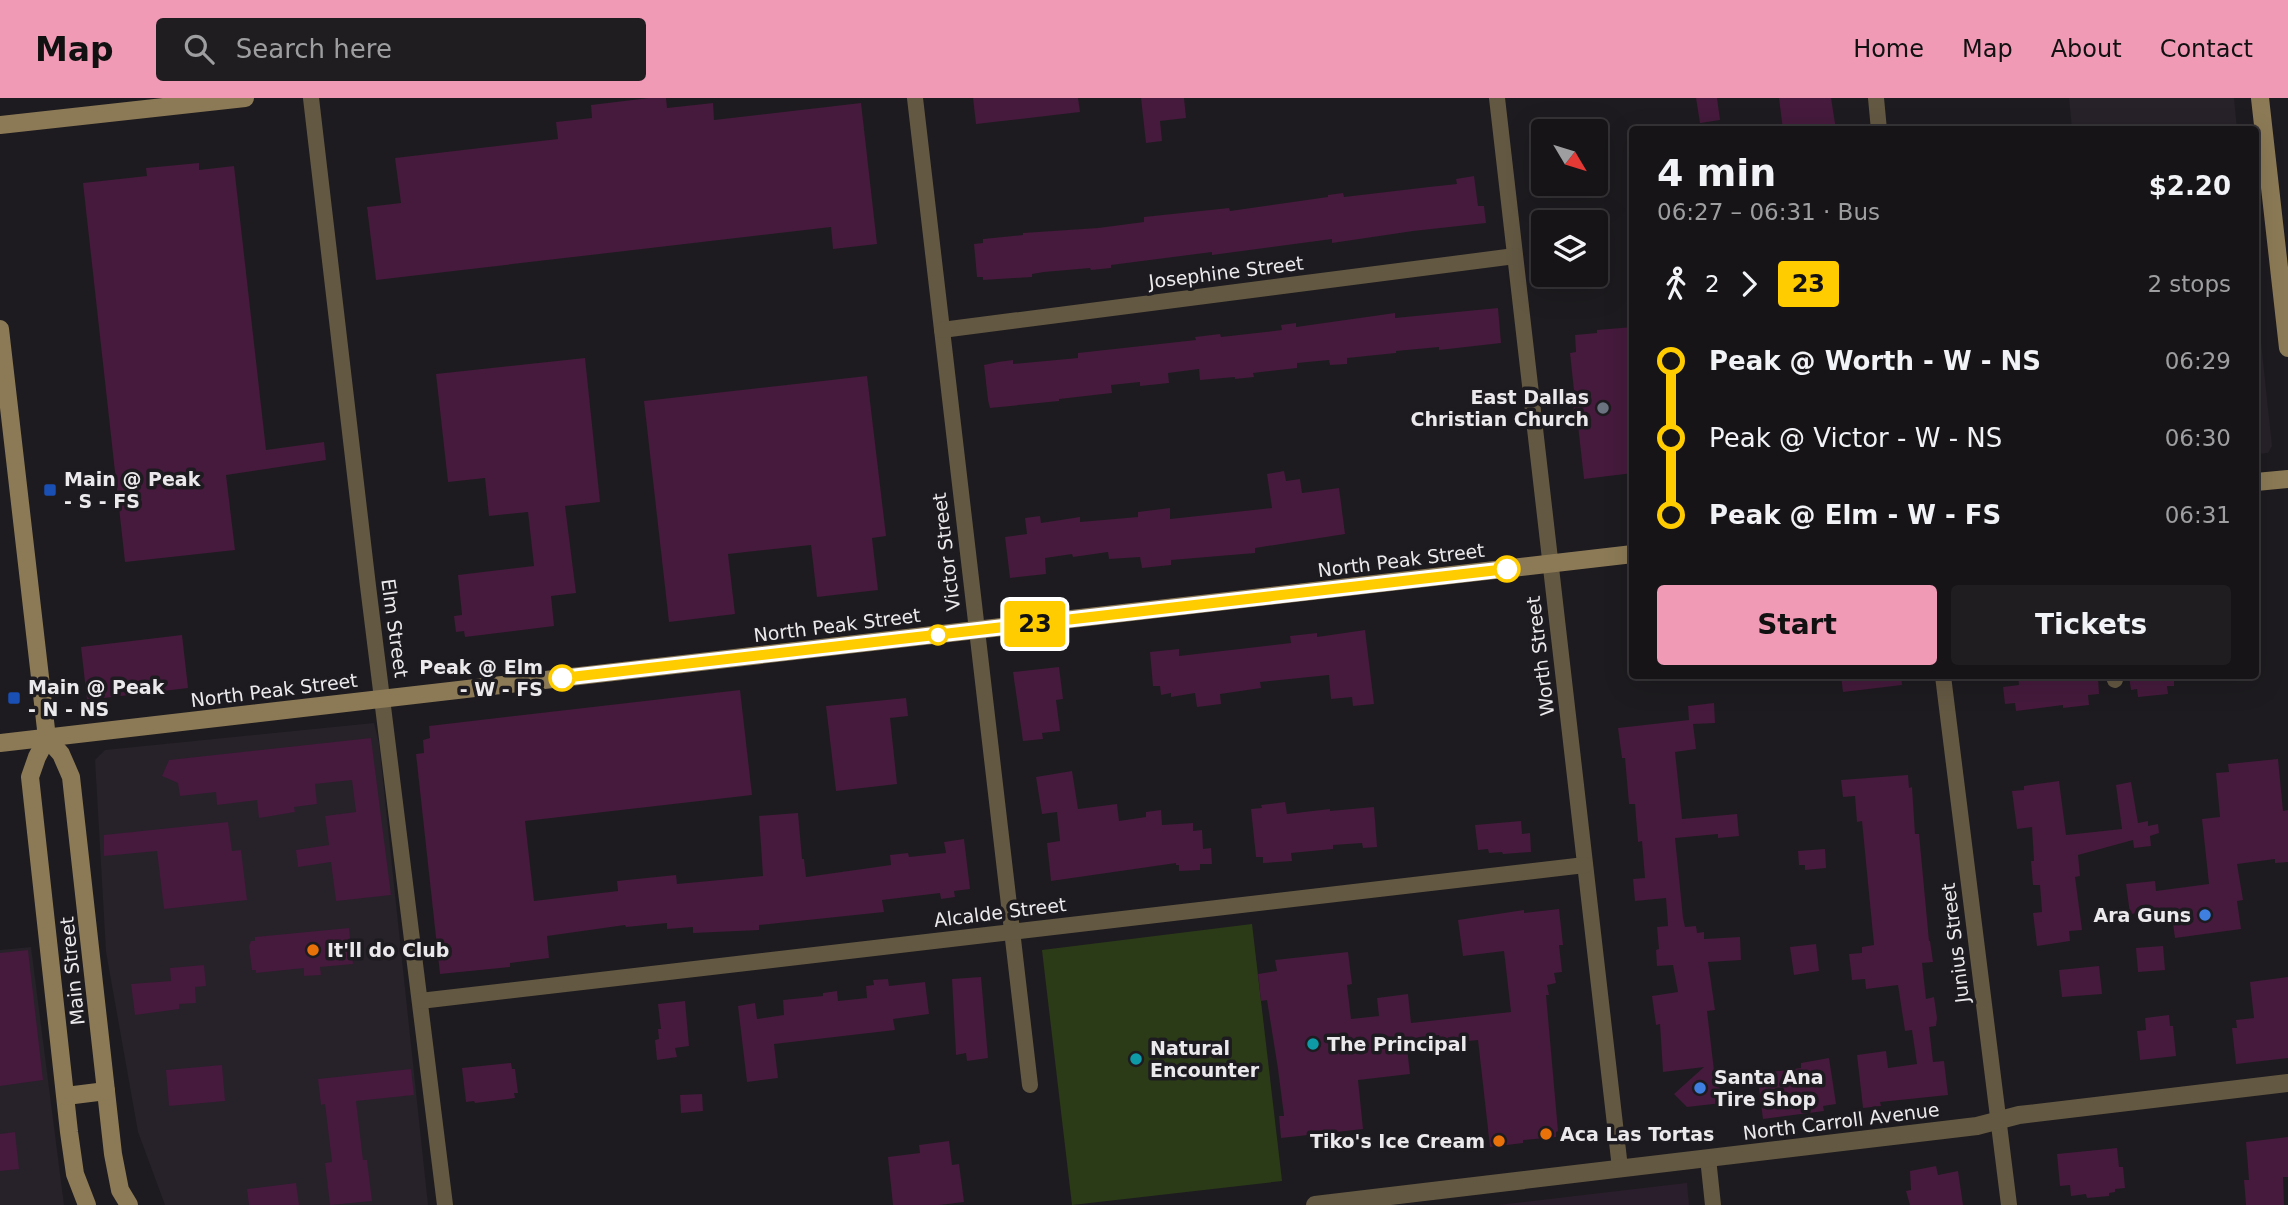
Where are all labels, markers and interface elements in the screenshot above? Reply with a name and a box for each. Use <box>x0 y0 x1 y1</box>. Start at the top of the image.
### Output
search box <box>156 18 646 81</box>
text: Map <box>35 30 114 69</box>
icon: search <box>180 30 218 68</box>
text: Search here <box>236 34 392 64</box>
text: Home <box>1853 35 1924 63</box>
text: Map <box>1962 35 2013 63</box>
text: About <box>2051 35 2122 63</box>
text: Contact <box>2160 35 2253 63</box>
north arrow <box>1531 119 1608 196</box>
map controls <box>1531 119 1608 287</box>
text: 4 min <box>1657 151 1776 195</box>
text: $2.20 <box>2149 171 2231 201</box>
text: 06:27 – 06:31 · Bus <box>1657 199 1880 225</box>
button: layers <box>1531 210 1608 287</box>
street label: Josephine Street <box>1146 252 1305 293</box>
icon: walk <box>1657 265 1695 303</box>
icon: forward <box>1730 265 1768 303</box>
text: 23 <box>1792 270 1825 298</box>
text: 2 <box>1705 271 1720 297</box>
text: 2 stops <box>2147 271 2231 297</box>
text: Peak @ Worth - W - NS <box>1709 346 2041 376</box>
text: 06:29 <box>2165 348 2231 374</box>
place label: East Dallas Christian Church <box>1411 386 1589 430</box>
marker: East Dallas Christian Church <box>1595 400 1611 416</box>
text: Peak @ Victor - W - NS <box>1709 423 2002 453</box>
text: 06:30 <box>2165 425 2231 451</box>
place label: Main @ Peak - S - FS <box>64 468 201 512</box>
marker: Main @ Peak - S - FS <box>42 482 58 498</box>
street label: Victor Street <box>928 492 964 612</box>
text: Peak @ Elm - W - FS <box>1709 500 2001 530</box>
text: 06:31 <box>2165 502 2231 528</box>
street label: North Peak Street <box>1316 539 1486 581</box>
unlabelled marker <box>1494 556 1520 582</box>
street label: Elm Street <box>377 577 413 679</box>
button: Start <box>1657 585 1937 665</box>
button: Tickets <box>1951 585 2231 665</box>
street label: Worth Street <box>1522 595 1558 717</box>
line badge: 23 <box>1004 601 1066 647</box>
street label: North Peak Street <box>752 604 922 646</box>
text: 23 <box>1018 610 1052 638</box>
unlabelled marker <box>928 625 948 645</box>
place label: Peak @ Elm - W - FS <box>419 656 543 700</box>
marker: Peak @ Elm - W - FS <box>549 665 575 691</box>
street label: North Peak Street <box>189 669 359 711</box>
place label: Main @ Peak - N - NS <box>28 676 165 720</box>
marker: Main @ Peak - N - NS <box>6 690 22 706</box>
street label: Junius Street <box>1937 882 1973 1005</box>
street label: Alcalde Street <box>933 893 1067 931</box>
place label: Ara Guns <box>2094 904 2191 926</box>
marker: Ara Guns <box>2197 907 2213 923</box>
street label: Main Street <box>55 916 89 1026</box>
place label: It'll do Club <box>327 939 449 961</box>
marker: It'll do Club <box>305 942 321 958</box>
place label: The Principal <box>1327 1033 1467 1055</box>
marker: The Principal <box>1305 1036 1321 1052</box>
place label: Natural Encounter <box>1150 1037 1260 1081</box>
marker: Natural Encounter <box>1128 1051 1144 1067</box>
place label: Santa Ana Tire Shop <box>1714 1066 1824 1110</box>
marker: Santa Ana Tire Shop <box>1692 1080 1708 1096</box>
street label: North Carroll Avenue <box>1742 1098 1940 1144</box>
place label: Aca Las Tortas <box>1560 1123 1714 1145</box>
marker: Aca Las Tortas <box>1538 1126 1554 1142</box>
place label: Tiko's Ice Cream <box>1310 1130 1485 1152</box>
marker: Tiko's Ice Cream <box>1491 1133 1507 1149</box>

